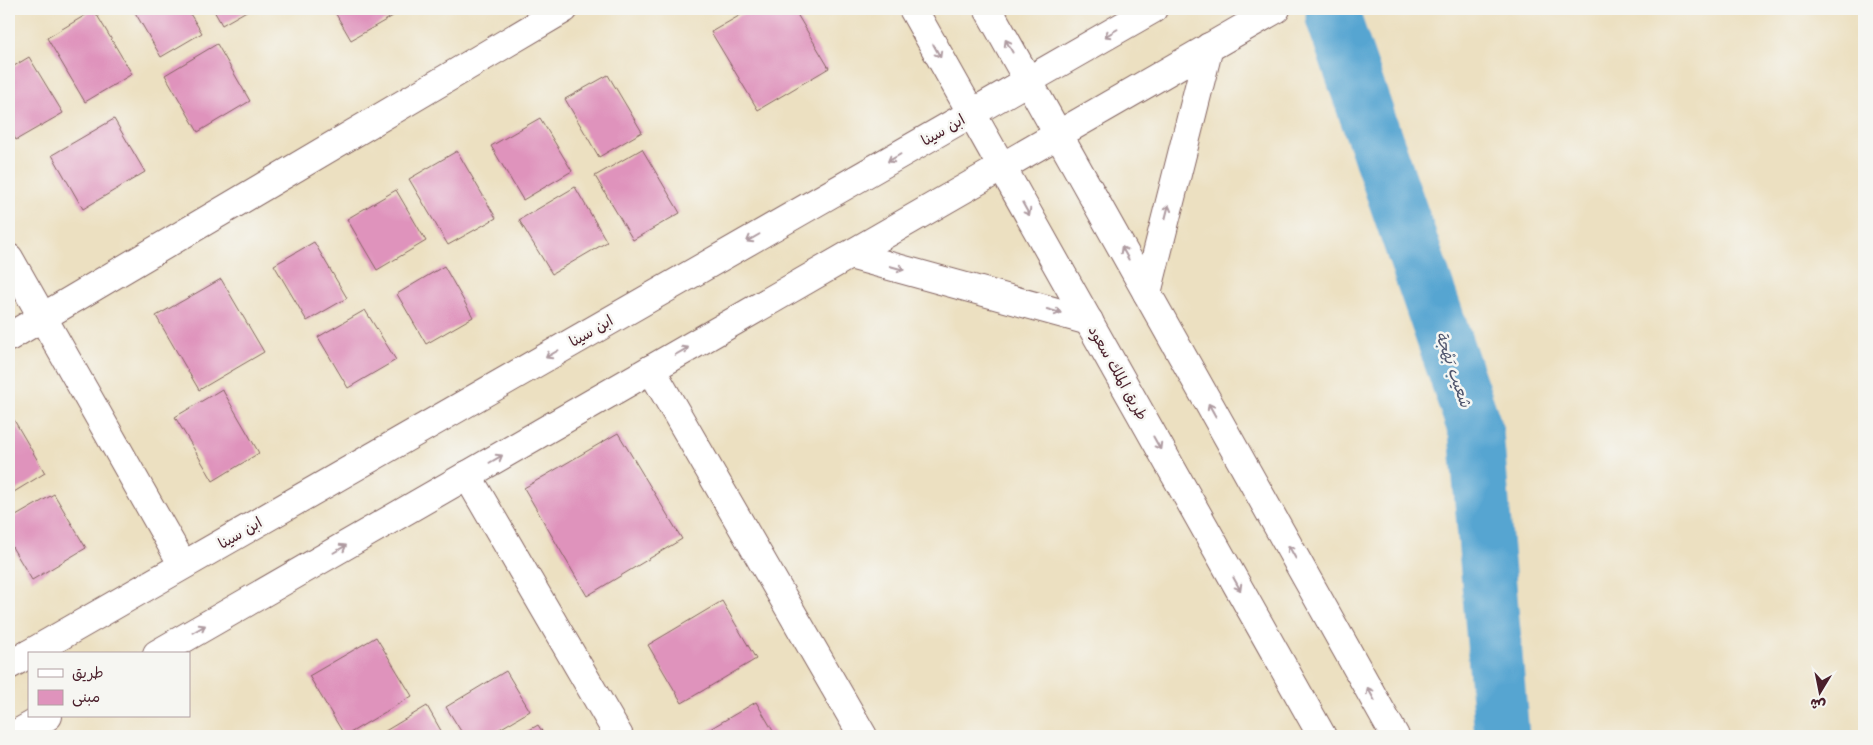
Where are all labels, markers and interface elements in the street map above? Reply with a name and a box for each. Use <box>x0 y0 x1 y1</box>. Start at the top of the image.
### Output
one-way arrow <box>1104 29 1119 38</box>
one-way arrow <box>1003 39 1013 53</box>
one-way arrow <box>933 44 943 58</box>
street label: ابن سينا <box>916 107 969 151</box>
one-way arrow <box>888 153 902 163</box>
one-way arrow <box>1021 202 1031 217</box>
one-way arrow <box>1163 204 1172 220</box>
one-way arrow <box>747 234 761 244</box>
one-way arrow <box>1119 246 1129 261</box>
one-way arrow <box>889 263 905 273</box>
one-way arrow <box>1045 307 1061 316</box>
street label: ابن سينا <box>564 308 617 352</box>
street label: طريق الملك سعود <box>1084 321 1155 424</box>
water label: شعيب بَهْجة <box>1431 327 1479 410</box>
one-way arrow <box>674 346 688 356</box>
one-way arrow <box>544 349 559 359</box>
one-way arrow <box>1207 403 1217 418</box>
one-way arrow <box>1152 435 1162 450</box>
one-way arrow <box>488 453 502 463</box>
street label: ابن سينا <box>213 510 266 554</box>
one-way arrow <box>332 543 346 553</box>
one-way arrow <box>1287 545 1296 560</box>
one-way arrow <box>1232 577 1242 591</box>
one-way arrow <box>191 624 205 634</box>
legend <box>28 652 190 718</box>
text: طريق <box>72 660 104 683</box>
north arrow <box>1796 668 1846 718</box>
text: مبنى <box>72 684 100 707</box>
one-way arrow <box>1366 686 1376 701</box>
text: ش <box>1808 694 1827 717</box>

